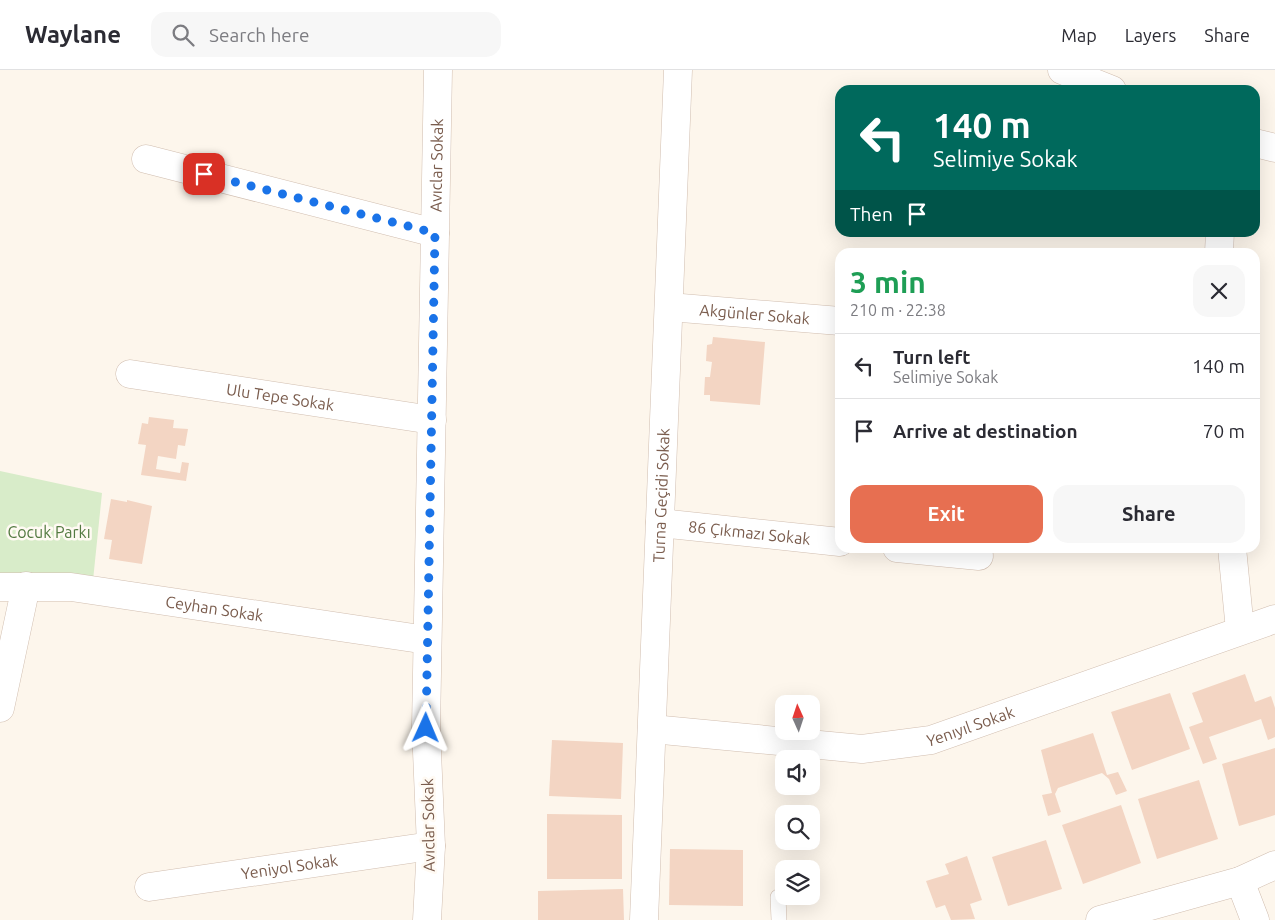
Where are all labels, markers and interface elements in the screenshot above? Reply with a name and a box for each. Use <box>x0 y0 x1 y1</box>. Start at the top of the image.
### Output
search box <box>151 12 501 57</box>
text: Waylane <box>25 21 121 48</box>
icon: search <box>169 21 197 49</box>
text: Search here <box>209 24 309 46</box>
text: Map <box>1061 25 1097 45</box>
text: Layers <box>1125 25 1176 45</box>
text: Share <box>1204 25 1250 45</box>
icon: left <box>850 105 915 170</box>
text: 140 m <box>933 105 1031 145</box>
street label: Avıclar Sokak <box>426 118 446 212</box>
text: Selimiye Sokak <box>933 146 1078 171</box>
pin <box>183 153 225 195</box>
icon: arrive <box>190 160 218 188</box>
icon: arrive <box>903 200 931 228</box>
text: Then <box>850 203 893 225</box>
text: 3 min <box>850 265 926 299</box>
button: close <box>1193 265 1245 317</box>
street label: Akgünler Sokak <box>699 301 811 328</box>
text: 210 m · 22:38 <box>850 301 946 319</box>
text: Turn left <box>893 346 971 368</box>
icon: left <box>850 352 878 380</box>
text: 140 m <box>1192 355 1245 377</box>
text: Selimiye Sokak <box>893 368 998 386</box>
street label: Ulu Tepe Sokak <box>225 380 336 414</box>
icon: arrive <box>850 417 878 445</box>
text: Arrive at destination <box>893 420 1078 442</box>
text: 70 m <box>1203 420 1245 442</box>
street label: Turna Geçidi Sokak <box>649 428 673 563</box>
button: Exit <box>850 485 1043 543</box>
button: Share <box>1053 485 1245 543</box>
street label: 86 Çıkmazı Sokak <box>688 517 811 548</box>
park label: Cocuk Parkı <box>7 523 91 541</box>
street label: Ceyhan Sokak <box>164 592 265 625</box>
north arrow <box>775 695 820 740</box>
map controls <box>775 695 820 905</box>
position arrow <box>399 701 451 753</box>
street label: Yenıyıl Sokak <box>925 702 1017 750</box>
button: sound <box>775 750 820 795</box>
street label: Avıclar Sokak <box>418 778 438 872</box>
button: search <box>775 805 820 850</box>
street label: Yeniyol Sokak <box>240 851 339 882</box>
button: layers <box>775 860 820 905</box>

